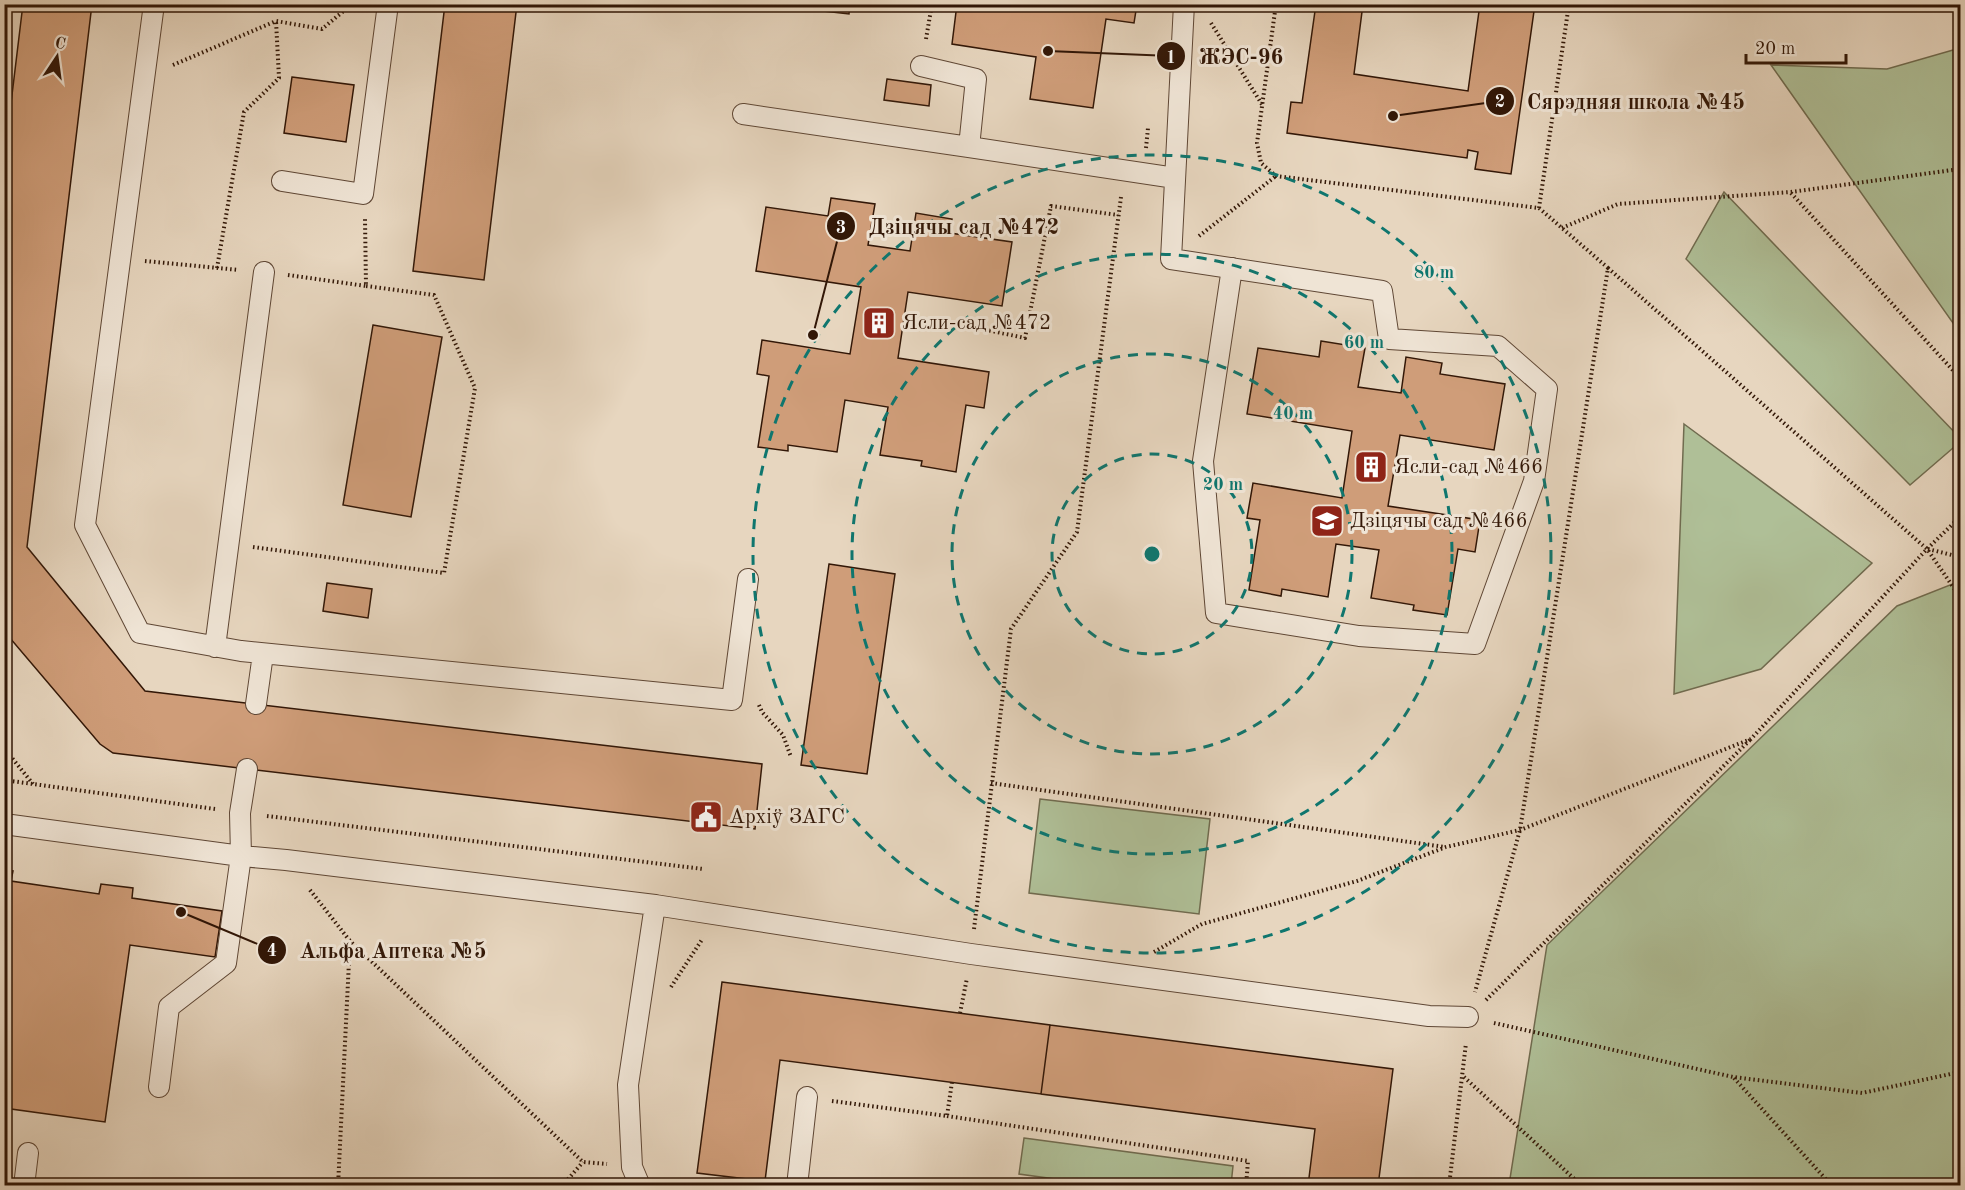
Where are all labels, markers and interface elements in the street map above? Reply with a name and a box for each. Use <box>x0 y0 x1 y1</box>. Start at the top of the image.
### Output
north arrow <box>27 27 87 87</box>
scale bar <box>1746 27 1846 65</box>
text: С <box>53 35 67 53</box>
callout: ЖЭС-96 <box>1156 36 1295 76</box>
text: 20 m <box>1755 40 1795 58</box>
text: ЖЭС-96 <box>1199 47 1283 69</box>
text: 1 <box>1166 49 1176 67</box>
callout: Сярэдняя школа №45 <box>1485 81 1757 121</box>
text: Сярэдняя школа №45 <box>1527 92 1745 114</box>
text: 2 <box>1495 93 1505 111</box>
callout: Дзіцячы сад №472 <box>826 206 1071 246</box>
text: Дзіцячы сад №472 <box>869 217 1059 239</box>
text: 3 <box>836 219 846 237</box>
text: 80 m <box>1414 264 1454 282</box>
building icon: Ясли-сад №472 <box>861 305 897 341</box>
place label: Ясли-сад №472 <box>902 313 1051 334</box>
text: 60 m <box>1344 334 1384 352</box>
text: 40 m <box>1273 405 1313 423</box>
building icon: Ясли-сад №466 <box>1353 449 1389 485</box>
place label: Ясли-сад №466 <box>1394 457 1543 478</box>
text: 20 m <box>1203 476 1243 494</box>
school or university icon: Дзіцячы сад №466 <box>1309 503 1345 539</box>
place label: Дзіцячы сад №466 <box>1350 511 1528 532</box>
centre of rings <box>1142 544 1162 564</box>
public building icon: Архіў ЗАГС <box>688 799 724 835</box>
place label: Архіў ЗАГС <box>729 807 845 828</box>
callout: Альфа Аптека №5 <box>257 930 498 970</box>
text: Альфа Аптека №5 <box>299 941 487 964</box>
text: 4 <box>267 942 277 960</box>

